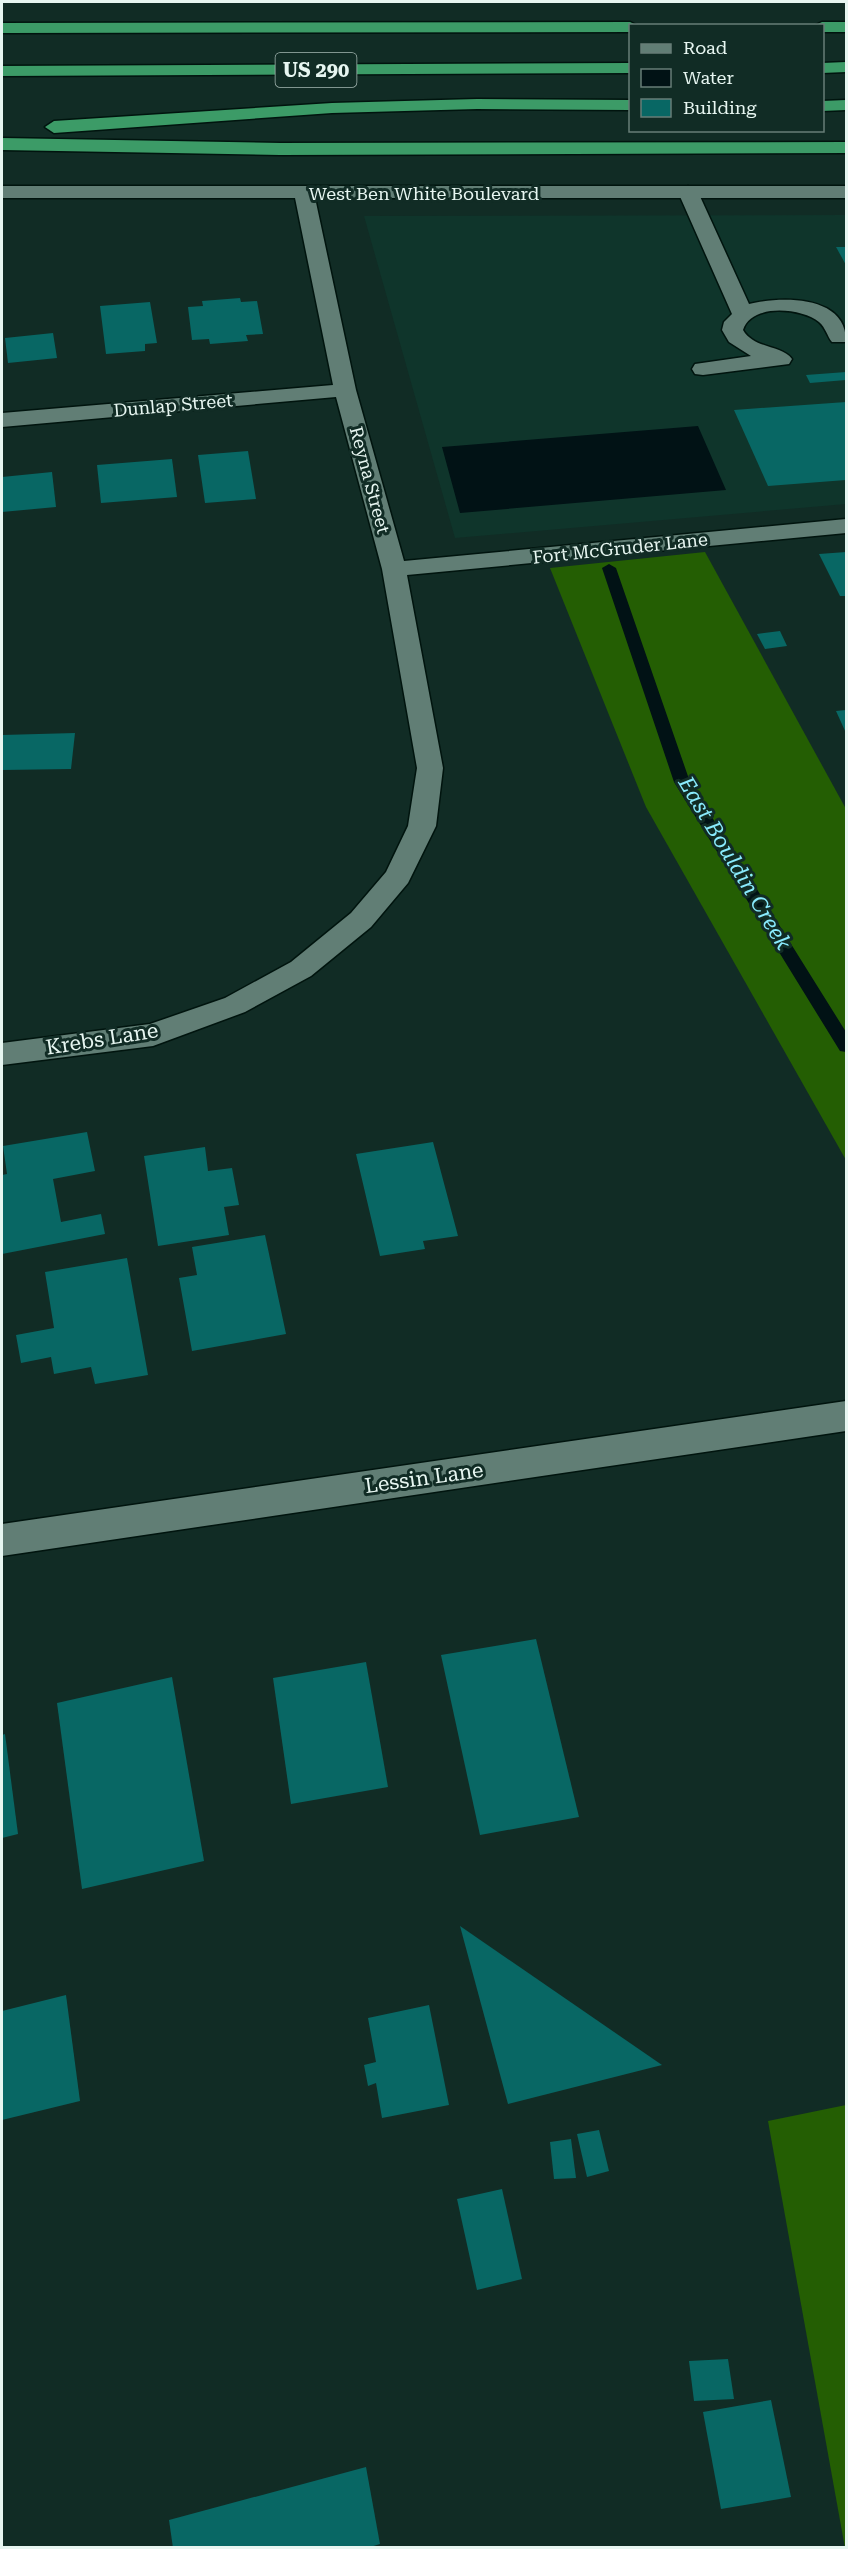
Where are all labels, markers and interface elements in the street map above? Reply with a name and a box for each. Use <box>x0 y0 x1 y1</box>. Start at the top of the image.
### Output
legend <box>629 24 824 132</box>
text: Road <box>683 37 728 58</box>
road number: US 290 <box>276 53 356 87</box>
text: Water <box>683 67 734 88</box>
text: Building <box>683 97 757 118</box>
street label: West Ben White Boulevard <box>309 183 540 204</box>
street label: Dunlap Street <box>112 389 234 421</box>
street label: Reyna Street <box>346 424 394 536</box>
street label: Fort McGruder Lane <box>531 528 709 568</box>
water label: East Bouldin Creek <box>673 771 797 954</box>
street label: Krebs Lane <box>44 1018 160 1060</box>
street label: Lessin Lane <box>363 1458 485 1498</box>

